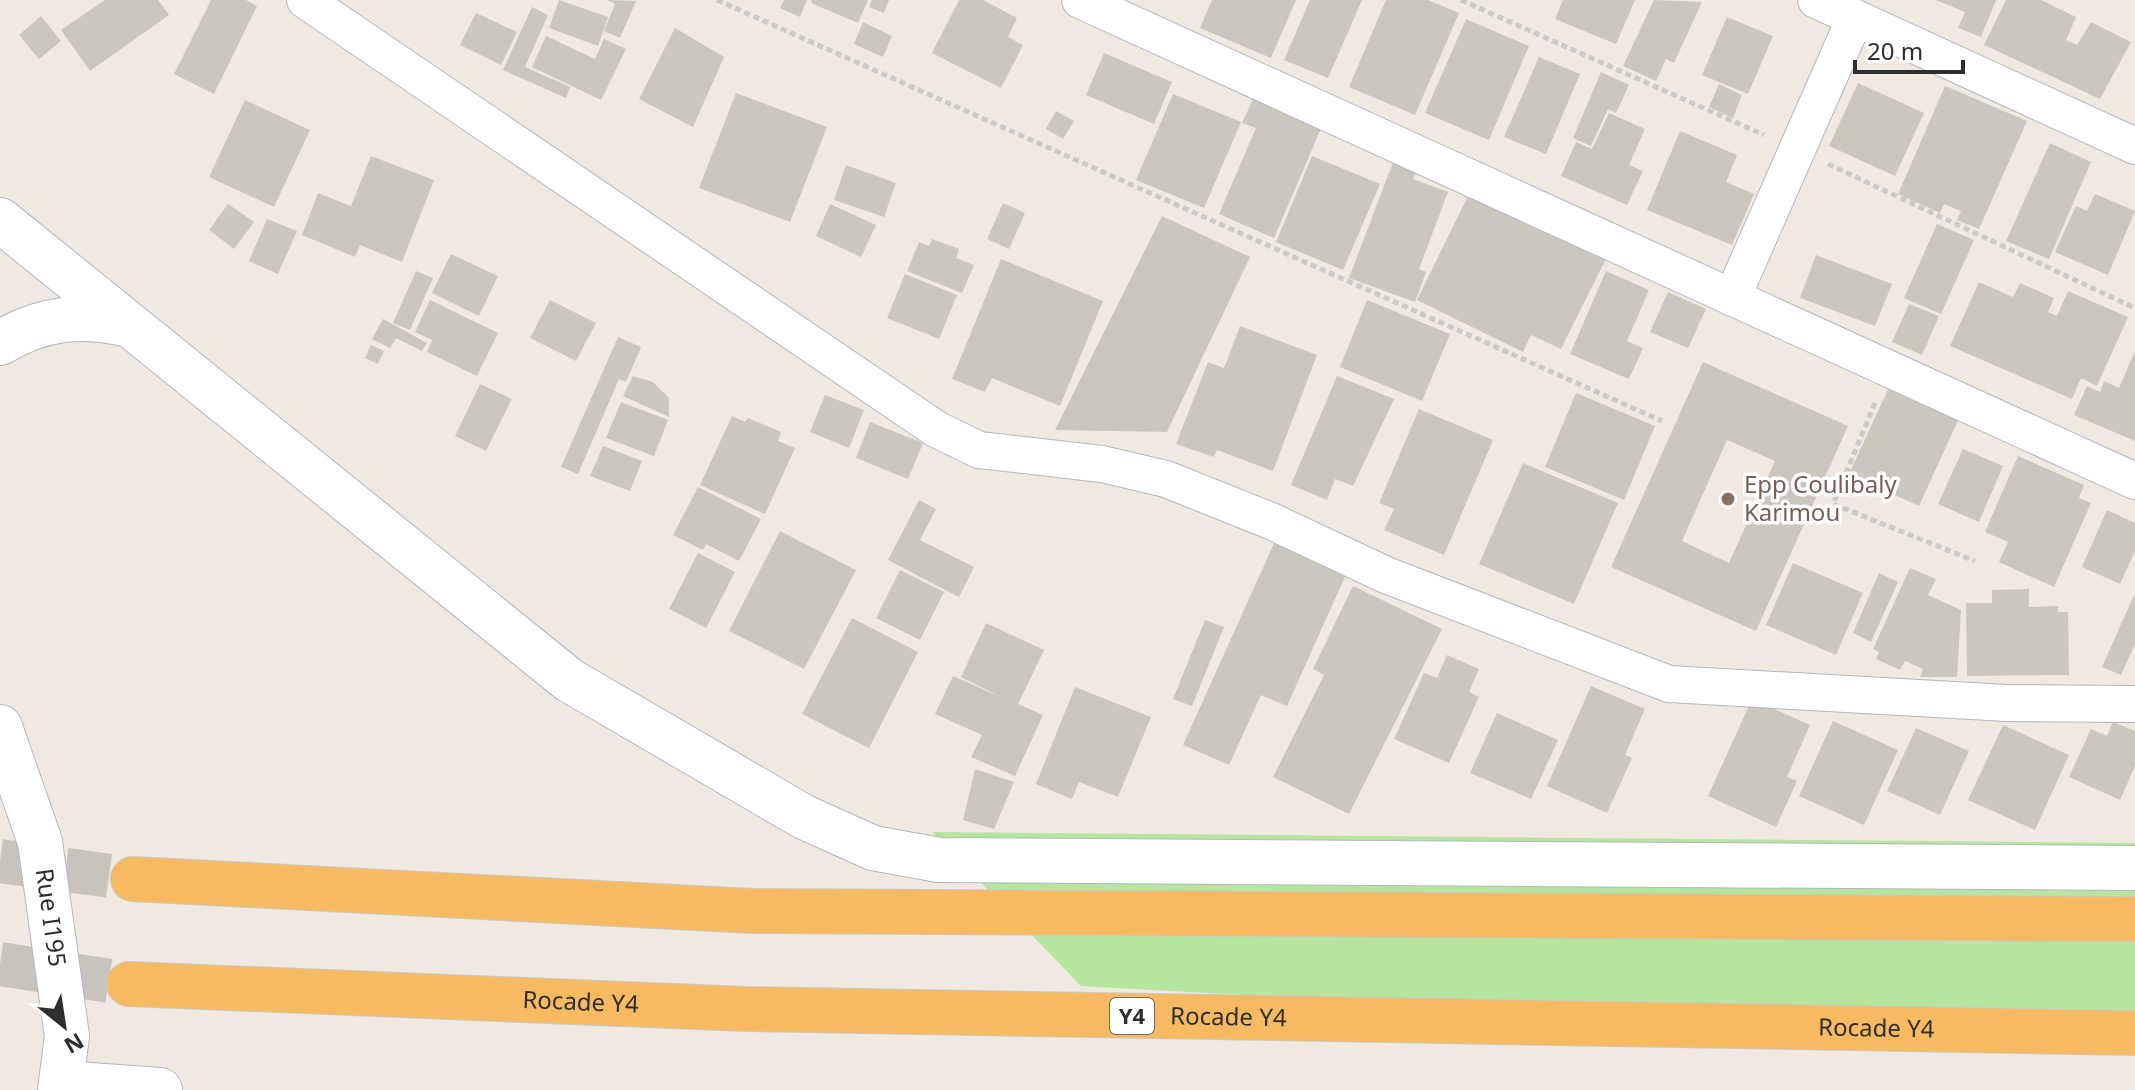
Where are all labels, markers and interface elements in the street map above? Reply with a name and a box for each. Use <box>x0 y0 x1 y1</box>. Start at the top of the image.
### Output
scale bar <box>1855 24 1963 74</box>
text: 20 m <box>1867 34 1923 67</box>
place label: Epp Coulibaly Karimou <box>1744 467 1897 528</box>
marker: Epp Coulibaly Karimou <box>1719 490 1737 508</box>
street label: Rue I195 <box>29 866 75 969</box>
street label: Rocade Y4 <box>522 982 640 1020</box>
north arrow <box>24 986 104 1066</box>
road number: Y4 <box>1110 998 1154 1034</box>
street label: Rocade Y4 <box>1170 998 1287 1033</box>
street label: Rocade Y4 <box>1818 1010 1935 1045</box>
text: N <box>59 1027 90 1062</box>

